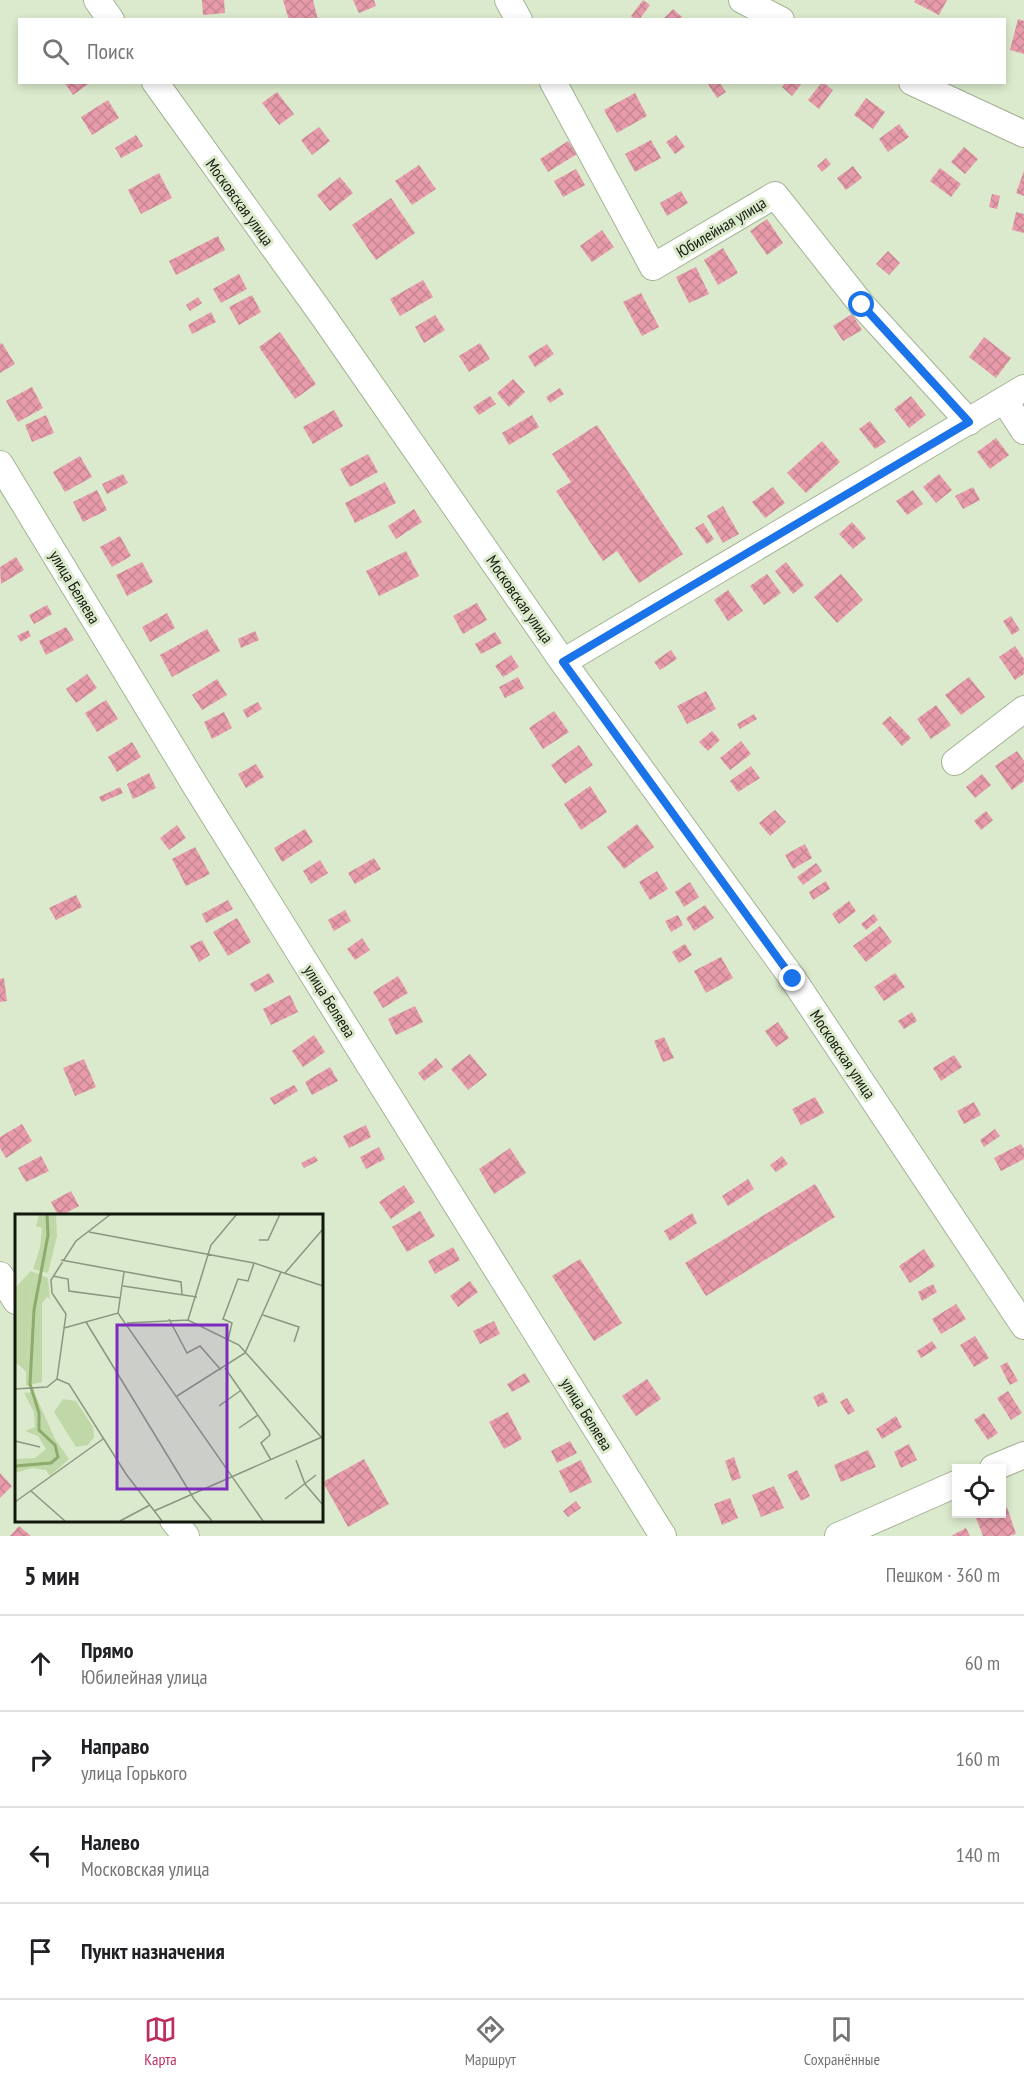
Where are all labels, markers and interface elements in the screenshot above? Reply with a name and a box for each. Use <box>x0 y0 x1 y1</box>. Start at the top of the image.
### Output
search box <box>18 18 1006 84</box>
icon: search <box>39 35 72 68</box>
text: Поиск <box>87 37 134 65</box>
street label: Московская улица <box>202 155 278 249</box>
street label: Юбилейная улица <box>672 192 770 262</box>
route start <box>848 291 874 317</box>
street label: улица Беляева <box>45 547 105 627</box>
street label: Московская улица <box>482 551 558 647</box>
street label: улица Беляева <box>300 961 360 1041</box>
route end <box>779 965 805 991</box>
street label: Московская улица <box>806 1006 880 1102</box>
inset map <box>15 1214 322 1521</box>
street label: улица Беляева <box>557 1374 617 1454</box>
map controls <box>952 1464 1006 1518</box>
button: locate <box>952 1464 1006 1518</box>
text: 5 мин <box>24 1559 79 1592</box>
text: Пешком · 360 m <box>886 1562 1000 1588</box>
text: Прямо <box>81 1636 134 1664</box>
icon: ahead <box>24 1647 57 1680</box>
text: 60 m <box>965 1650 1000 1676</box>
text: Юбилейная улица <box>81 1664 208 1690</box>
text: Направо <box>81 1732 149 1760</box>
icon: right <box>24 1743 57 1776</box>
text: 160 m <box>956 1746 1000 1772</box>
text: улица Горького <box>81 1760 187 1786</box>
text: Налево <box>81 1828 140 1856</box>
icon: left <box>24 1839 57 1872</box>
text: 140 m <box>956 1842 1000 1868</box>
text: Московская улица <box>81 1856 210 1882</box>
icon: arrive <box>24 1935 57 1968</box>
text: Пункт назначения <box>81 1937 225 1965</box>
tab: Карта <box>144 2013 177 2069</box>
tab: Маршрут <box>465 2013 516 2069</box>
tab: Сохранённые <box>804 2013 880 2069</box>

